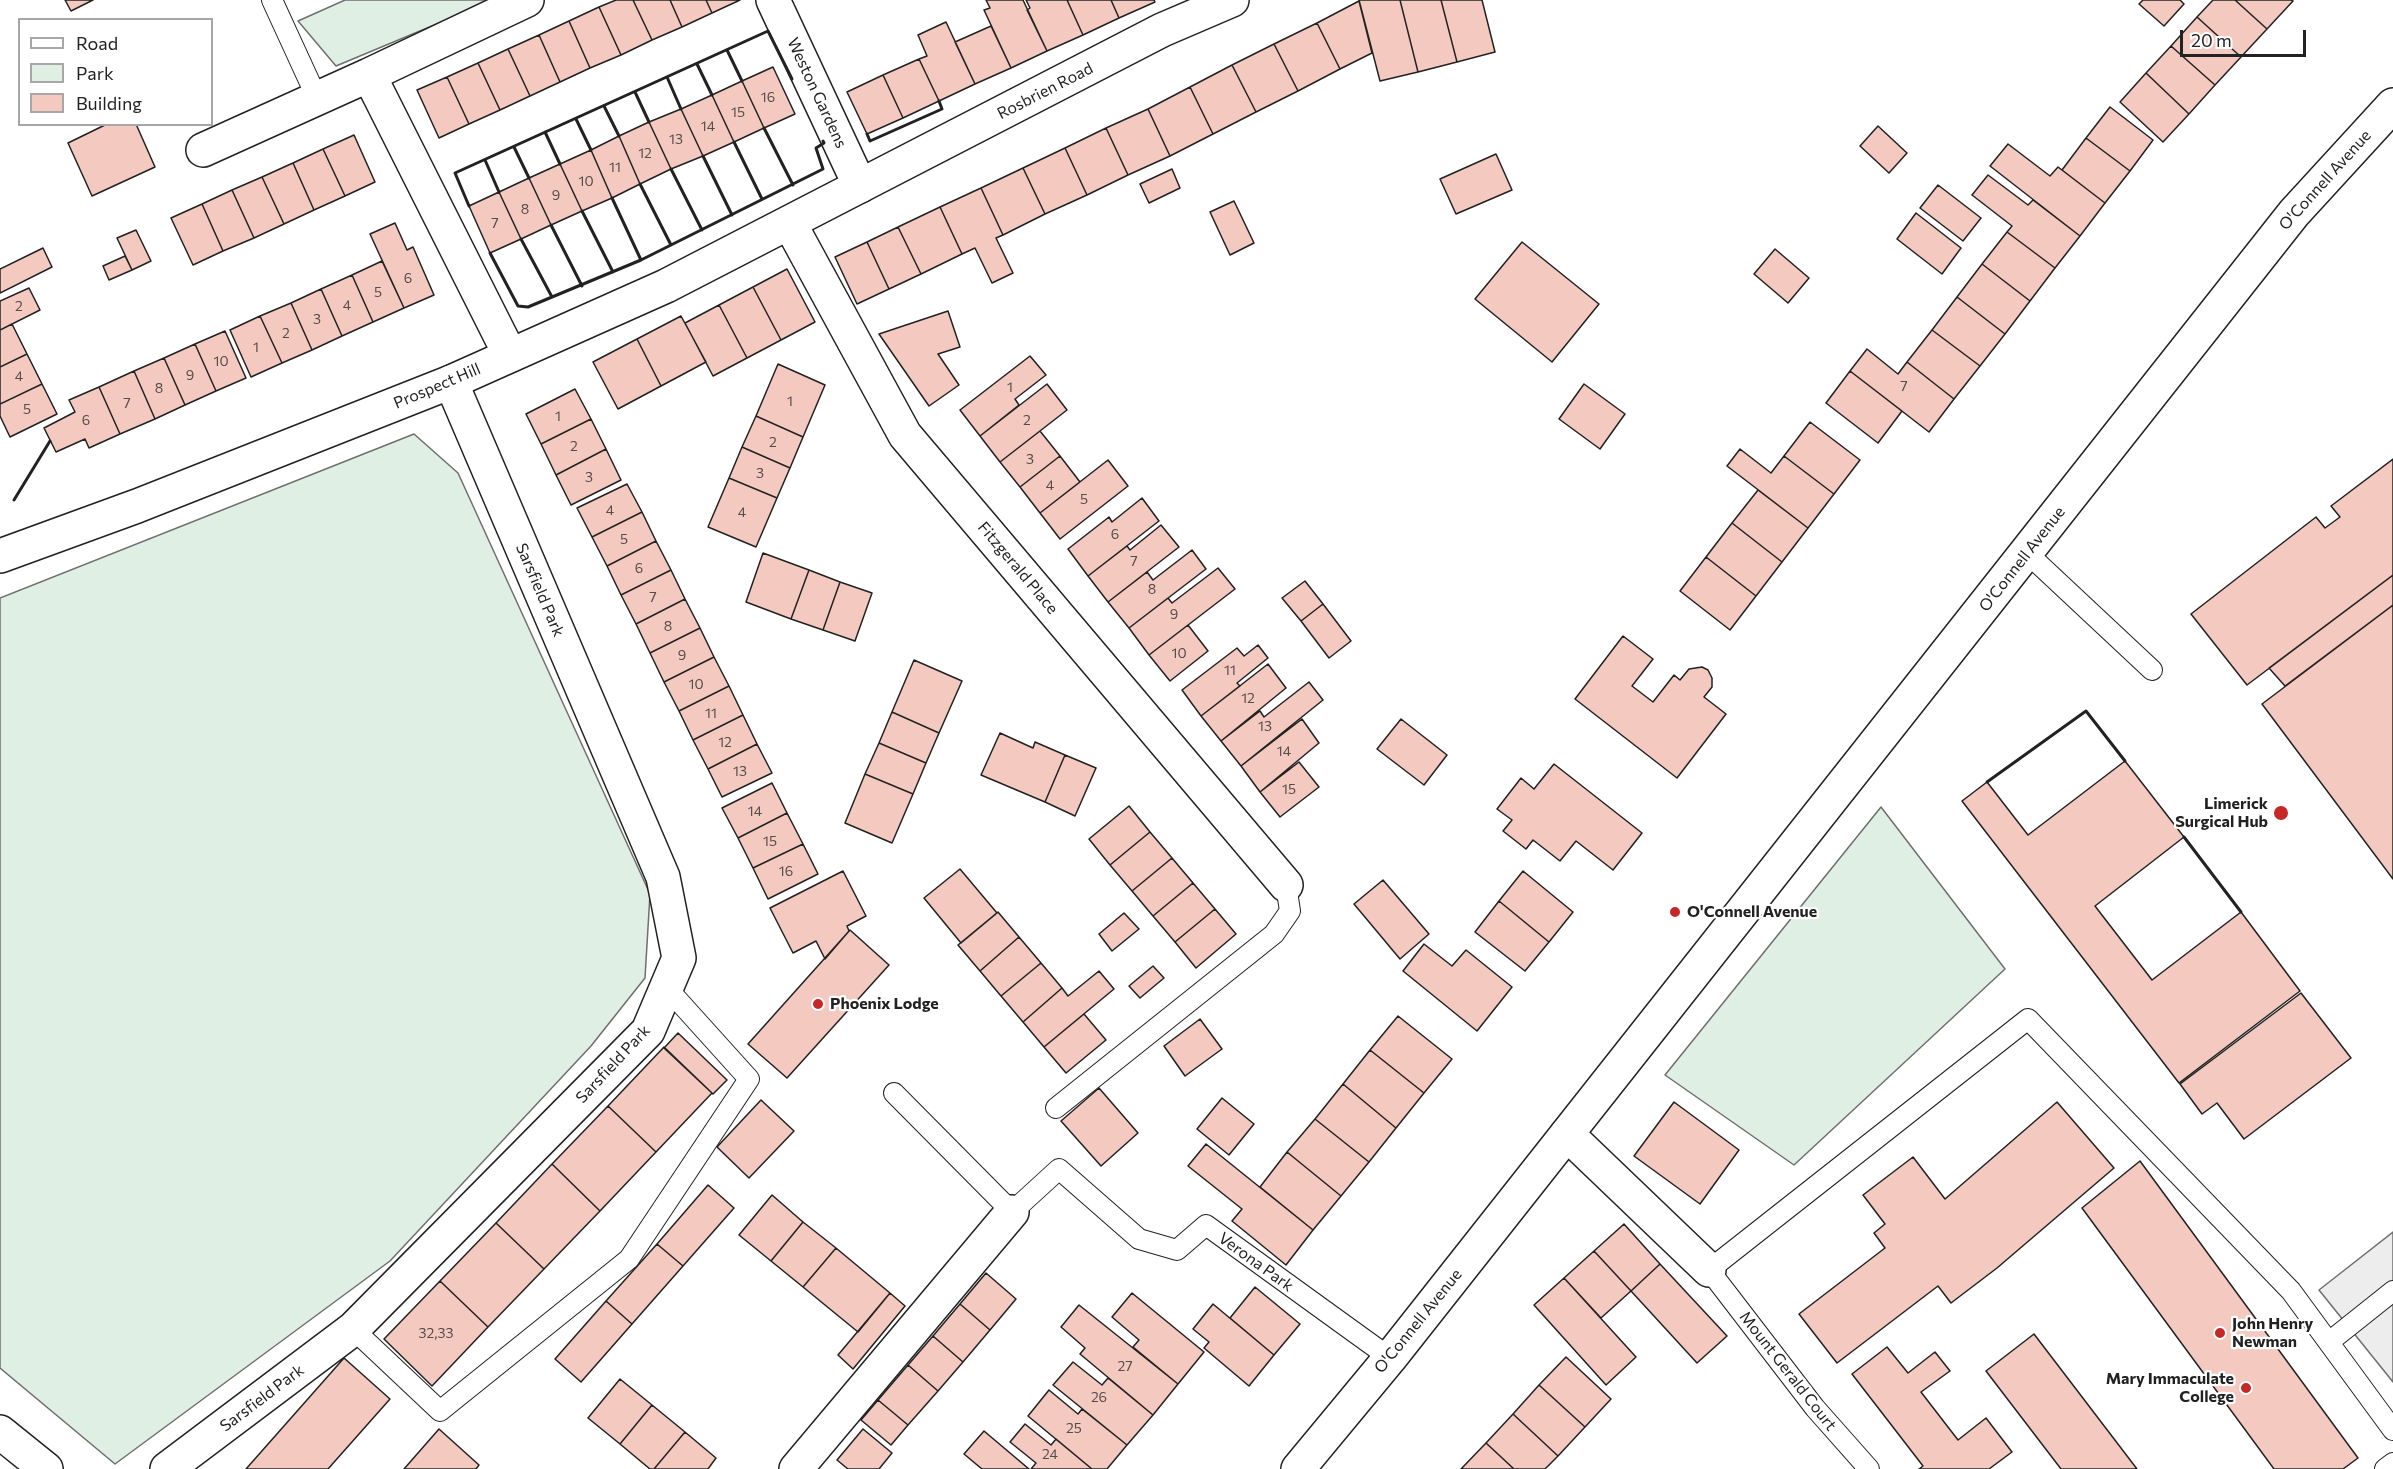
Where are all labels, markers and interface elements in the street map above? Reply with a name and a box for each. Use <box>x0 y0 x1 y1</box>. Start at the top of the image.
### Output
legend <box>18 18 213 126</box>
scale bar <box>2183 18 2309 56</box>
text: 20 m <box>2191 29 2232 51</box>
text: Road <box>76 32 118 54</box>
street label: Weston Gardens <box>783 35 851 151</box>
street label: Rosbrien Road <box>994 59 1096 123</box>
text: Park <box>76 62 114 84</box>
house number: 16 <box>761 89 775 105</box>
text: Building <box>76 92 142 114</box>
house number: 15 <box>731 104 745 120</box>
house number: 14 <box>701 118 715 134</box>
street label: O'Connell Avenue <box>2275 126 2375 234</box>
house number: 13 <box>669 131 683 147</box>
house number: 12 <box>638 145 652 161</box>
house number: 11 <box>609 159 621 175</box>
house number: 10 <box>578 173 594 189</box>
house number: 9 <box>552 187 560 203</box>
house number: 8 <box>521 201 529 217</box>
house number: 7 <box>491 215 499 231</box>
house number: 6 <box>404 270 412 286</box>
house number: 5 <box>374 284 382 300</box>
house number: 4 <box>343 297 351 313</box>
house number: 2 <box>15 298 23 314</box>
house number: 3 <box>313 311 321 327</box>
house number: 2 <box>282 325 290 341</box>
house number: 1 <box>253 339 259 355</box>
house number: 10 <box>213 353 229 369</box>
street label: Prospect Hill <box>391 359 483 413</box>
house number: 9 <box>186 367 194 383</box>
house number: 4 <box>15 368 23 384</box>
house number: 7 <box>1900 378 1908 394</box>
house number: 1 <box>1007 379 1013 395</box>
house number: 8 <box>155 380 163 396</box>
house number: 1 <box>787 393 793 409</box>
house number: 7 <box>123 395 131 411</box>
house number: 5 <box>23 401 31 417</box>
house number: 1 <box>555 408 561 424</box>
house number: 6 <box>82 412 90 428</box>
house number: 2 <box>1023 412 1031 428</box>
house number: 2 <box>769 434 777 450</box>
house number: 2 <box>570 438 578 454</box>
house number: 3 <box>1026 451 1034 467</box>
house number: 3 <box>756 465 764 481</box>
house number: 3 <box>585 469 593 485</box>
house number: 4 <box>1046 477 1054 493</box>
house number: 5 <box>1080 491 1088 507</box>
house number: 4 <box>606 502 614 518</box>
street label: O'Connell Avenue <box>1975 503 2069 615</box>
house number: 4 <box>738 504 746 520</box>
street label: Fitzgerald Place <box>974 518 1062 618</box>
house number: 6 <box>1111 526 1119 542</box>
house number: 5 <box>620 531 628 547</box>
street label: Sarsfield Park <box>512 540 568 640</box>
house number: 7 <box>1130 553 1138 569</box>
house number: 6 <box>635 560 643 576</box>
house number: 8 <box>1148 581 1156 597</box>
house number: 7 <box>649 589 657 605</box>
house number: 9 <box>1170 606 1178 622</box>
house number: 8 <box>664 618 672 634</box>
house number: 10 <box>1171 645 1187 661</box>
house number: 9 <box>678 647 686 663</box>
house number: 11 <box>1224 662 1236 678</box>
house number: 10 <box>688 676 704 692</box>
house number: 12 <box>1241 690 1255 706</box>
house number: 11 <box>705 705 717 721</box>
house number: 13 <box>1258 718 1272 734</box>
house number: 12 <box>718 734 732 750</box>
house number: 14 <box>1277 743 1291 759</box>
house number: 13 <box>733 763 747 779</box>
house number: 15 <box>1282 781 1296 797</box>
place label: Limerick Surgical Hub <box>2175 794 2268 832</box>
house number: 14 <box>748 803 762 819</box>
marker: Limerick Surgical Hub <box>2272 804 2290 822</box>
house number: 15 <box>763 833 777 849</box>
house number: 16 <box>779 863 793 879</box>
place label: O'Connell Avenue <box>1687 902 1817 922</box>
marker: O'Connell Avenue <box>1668 905 1682 919</box>
place label: Phoenix Lodge <box>830 994 939 1014</box>
marker: Phoenix Lodge <box>811 997 825 1011</box>
street label: Sarsfield Park <box>572 1021 654 1107</box>
street label: Verona Park <box>1215 1228 1297 1296</box>
street label: O'Connell Avenue <box>1370 1265 1466 1377</box>
street label: Mount Gerald Court <box>1735 1308 1841 1434</box>
place label: John Henry Newman <box>2232 1314 2313 1352</box>
house number: 32,33 <box>419 1325 453 1341</box>
marker: John Henry Newman <box>2213 1326 2227 1340</box>
house number: 27 <box>1117 1358 1133 1374</box>
street label: Sarsfield Park <box>216 1360 308 1436</box>
place label: Mary Immaculate College <box>2106 1369 2234 1407</box>
marker: Mary Immaculate College <box>2239 1381 2253 1395</box>
house number: 26 <box>1091 1389 1107 1405</box>
house number: 25 <box>1066 1420 1082 1436</box>
house number: 24 <box>1042 1446 1058 1462</box>

